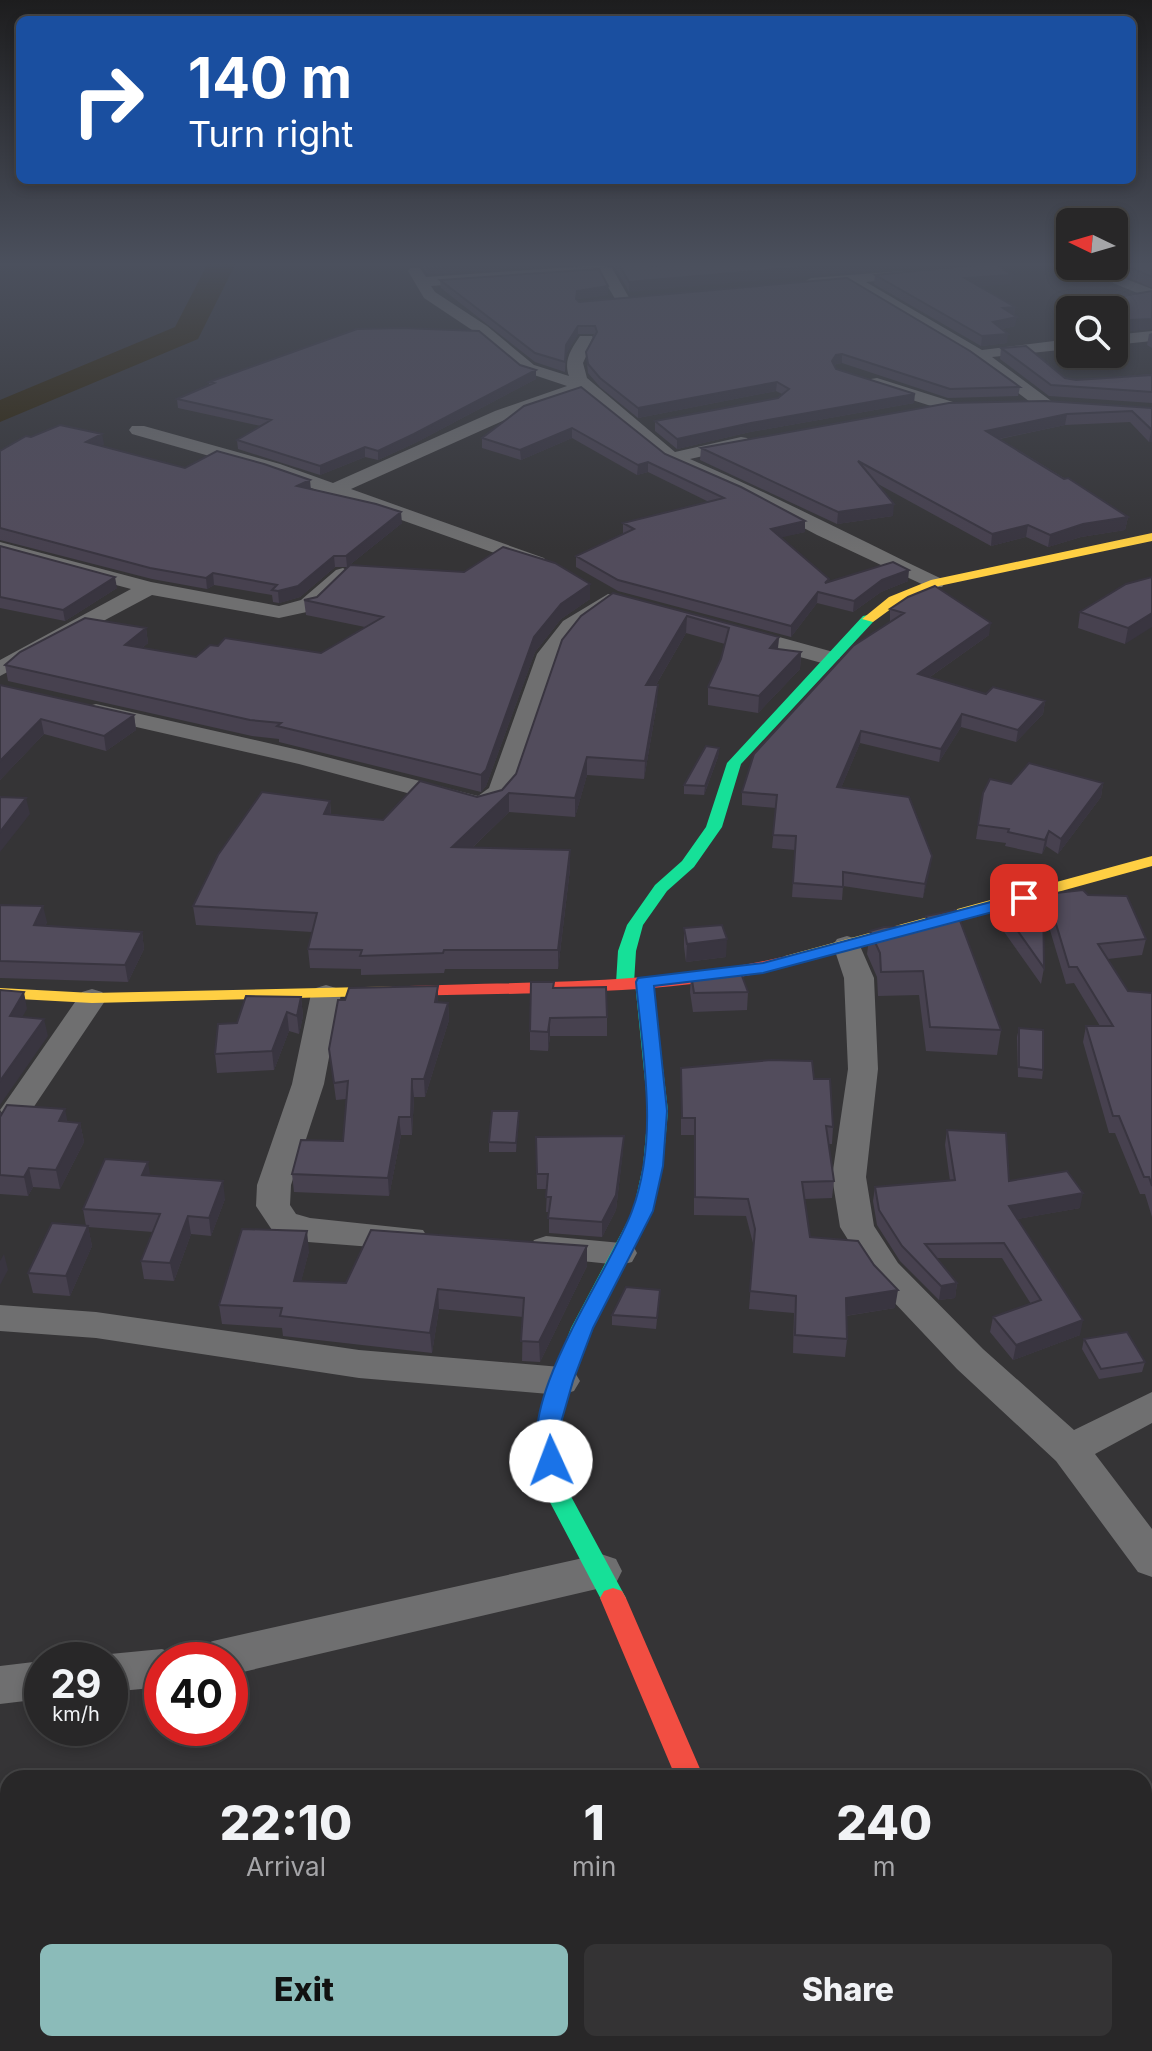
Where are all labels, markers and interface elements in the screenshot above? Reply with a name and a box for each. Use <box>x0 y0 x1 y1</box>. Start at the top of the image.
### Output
text: 140 m <box>188 44 352 112</box>
icon: right <box>56 48 160 152</box>
text: Turn right <box>188 112 353 156</box>
north arrow <box>1056 208 1128 280</box>
map controls <box>1056 208 1128 368</box>
button: search <box>1056 296 1128 368</box>
pin <box>990 864 1058 932</box>
icon: arrive <box>1002 876 1046 920</box>
position arrow <box>509 1419 593 1503</box>
speed limit sign: 40 <box>144 1642 248 1746</box>
text: 29 <box>50 1659 102 1708</box>
text: km/h <box>52 1702 100 1726</box>
text: 22:10 <box>220 1793 352 1852</box>
text: 1 <box>584 1793 605 1852</box>
text: 240 <box>836 1793 932 1852</box>
text: Arrival <box>246 1851 326 1882</box>
text: min <box>572 1851 616 1882</box>
text: m <box>873 1851 896 1882</box>
button: Exit <box>40 1944 568 2036</box>
button: Share <box>584 1944 1112 2036</box>

